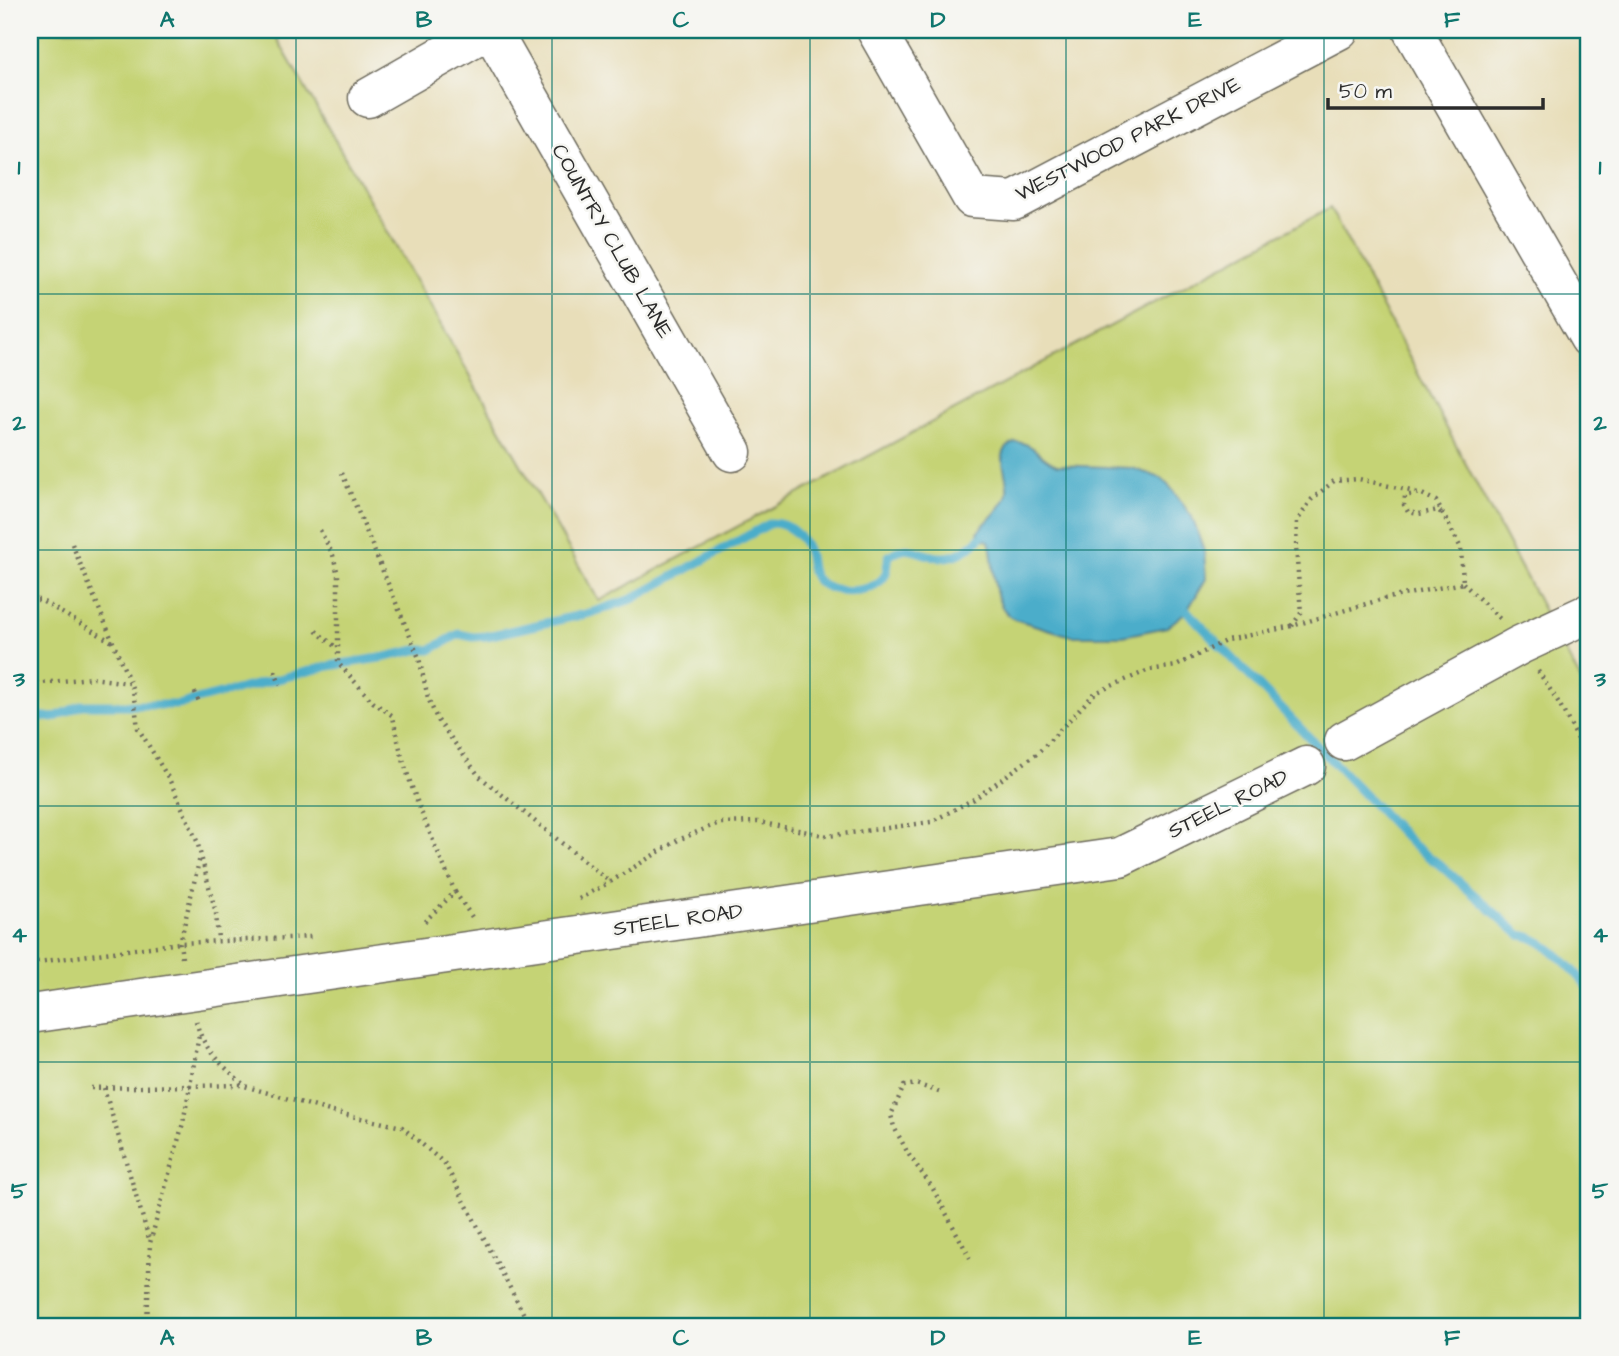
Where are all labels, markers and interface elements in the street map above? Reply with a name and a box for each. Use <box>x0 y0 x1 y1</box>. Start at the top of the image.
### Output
text: A <box>160 4 175 36</box>
text: B <box>416 4 433 36</box>
text: C <box>673 4 690 36</box>
text: D <box>931 4 946 36</box>
text: E <box>1188 4 1202 36</box>
text: F <box>1444 4 1461 36</box>
scale bar <box>1328 66 1544 110</box>
street label: WESTWOOD PARK DRIVE <box>1011 69 1246 208</box>
text: 50 m <box>1339 77 1393 106</box>
street label: COUNTRY CLUB LANE <box>545 139 680 344</box>
text: 1 <box>18 151 21 183</box>
text: 1 <box>1599 151 1602 183</box>
text: 2 <box>11 407 26 439</box>
text: 2 <box>1592 407 1607 439</box>
text: 3 <box>12 663 25 695</box>
text: 3 <box>1593 663 1606 695</box>
street label: STEEL ROAD <box>1163 762 1293 846</box>
street label: STEEL ROAD <box>611 897 745 943</box>
text: 4 <box>11 919 27 951</box>
text: 4 <box>1592 919 1608 951</box>
text: 5 <box>11 1175 28 1207</box>
text: 5 <box>1592 1175 1609 1207</box>
text: A <box>160 1322 175 1354</box>
text: B <box>416 1322 433 1354</box>
text: C <box>673 1322 690 1354</box>
text: D <box>931 1322 946 1354</box>
text: E <box>1188 1322 1202 1354</box>
text: F <box>1444 1322 1461 1354</box>

